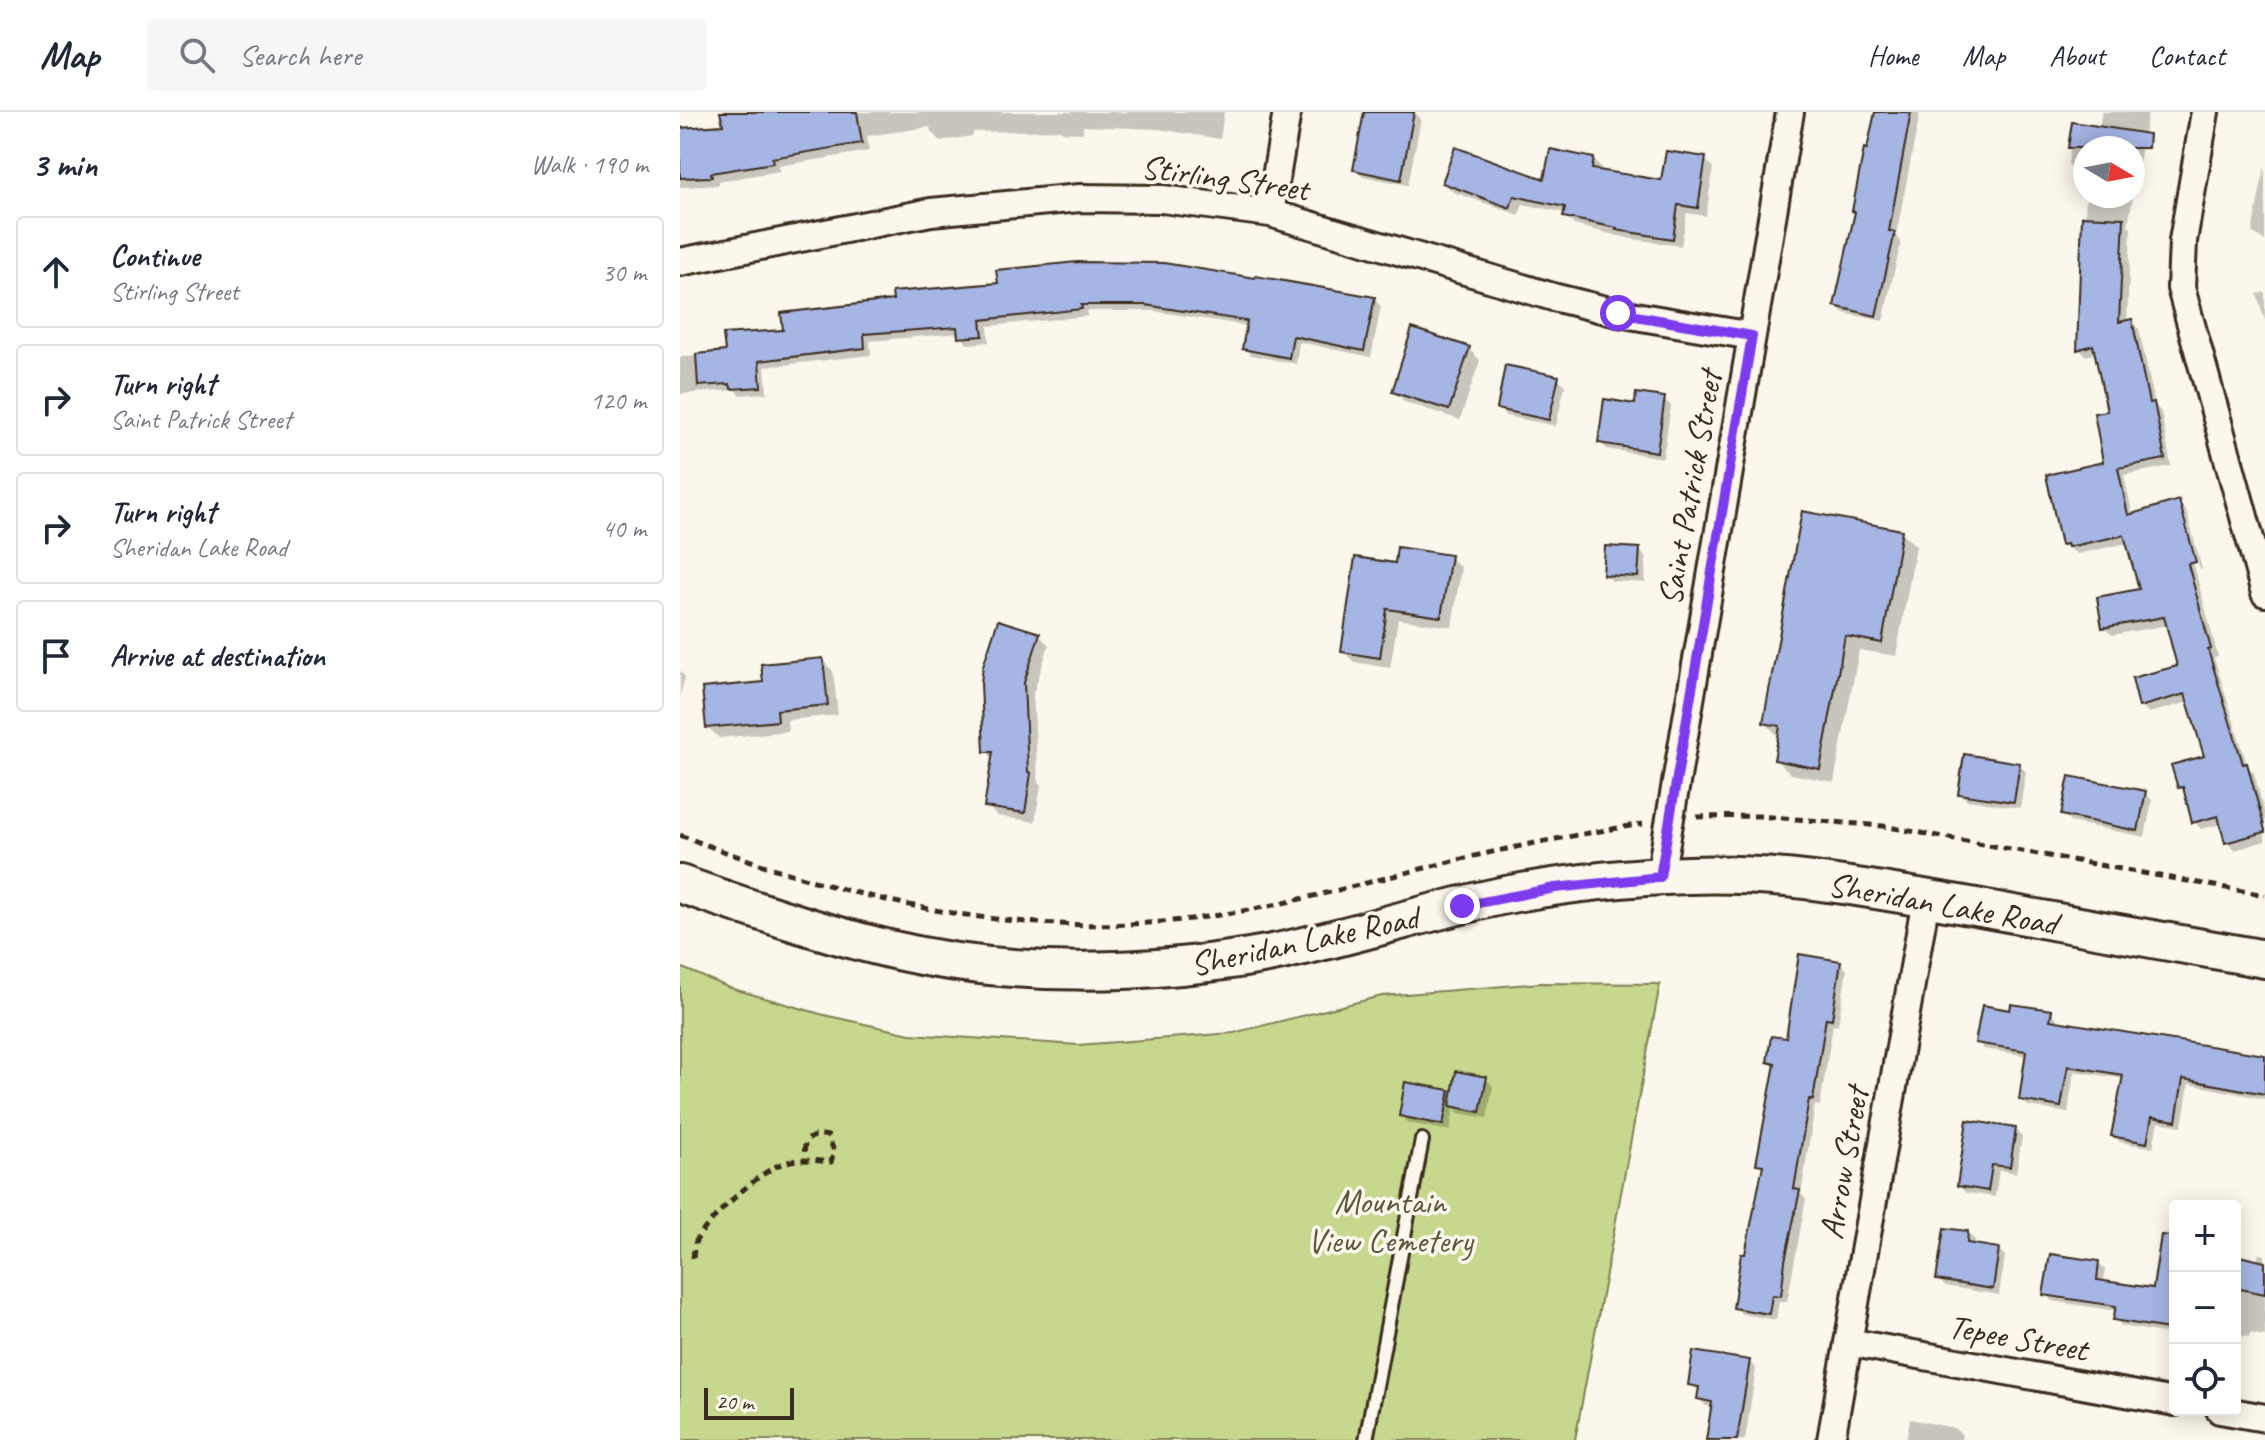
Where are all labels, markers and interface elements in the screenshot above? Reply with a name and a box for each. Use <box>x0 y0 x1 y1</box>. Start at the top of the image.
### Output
search box <box>147 19 707 91</box>
text: Map <box>40 32 99 79</box>
icon: search <box>175 33 219 77</box>
text: Search here <box>239 36 361 74</box>
text: Home <box>1868 38 1918 73</box>
text: Map <box>1962 38 2005 73</box>
text: About <box>2049 38 2105 73</box>
text: Contact <box>2149 38 2225 73</box>
north arrow <box>2073 136 2145 208</box>
text: 3 min <box>32 143 97 186</box>
street label: Stirling Street <box>1139 144 1315 211</box>
text: Walk · 190 m <box>531 148 648 181</box>
text: Continue <box>110 237 200 275</box>
icon: ahead <box>34 250 78 294</box>
text: 30 m <box>602 256 646 289</box>
text: Stirling Street <box>110 275 239 308</box>
route start <box>1600 295 1636 331</box>
street label: Saint Patrick Street <box>1648 363 1732 609</box>
text: Turn right <box>110 365 215 403</box>
icon: right <box>34 378 78 422</box>
text: 120 m <box>590 384 646 417</box>
text: Saint Patrick Street <box>110 403 291 436</box>
text: Turn right <box>110 493 215 531</box>
icon: right <box>34 506 78 550</box>
text: 40 m <box>602 512 646 545</box>
text: Sheridan Lake Road <box>110 531 287 564</box>
icon: arrive <box>34 634 78 678</box>
text: Arrive at destination <box>110 637 325 675</box>
street label: Sheridan Lake Road <box>1825 862 2065 946</box>
route end <box>1444 888 1480 924</box>
street label: Sheridan Lake Road <box>1186 894 1426 986</box>
street label: Arrow Street <box>1809 1079 1879 1242</box>
park label: Mountain View Cemetery <box>1307 1180 1475 1262</box>
map controls <box>2169 1200 2241 1416</box>
button: + <box>2169 1200 2241 1272</box>
button: − <box>2169 1272 2241 1344</box>
street label: Tepee Street <box>1945 1304 2094 1371</box>
button: locate <box>2169 1344 2241 1416</box>
scale bar <box>704 1384 794 1420</box>
text: 20 m <box>716 1388 753 1416</box>

